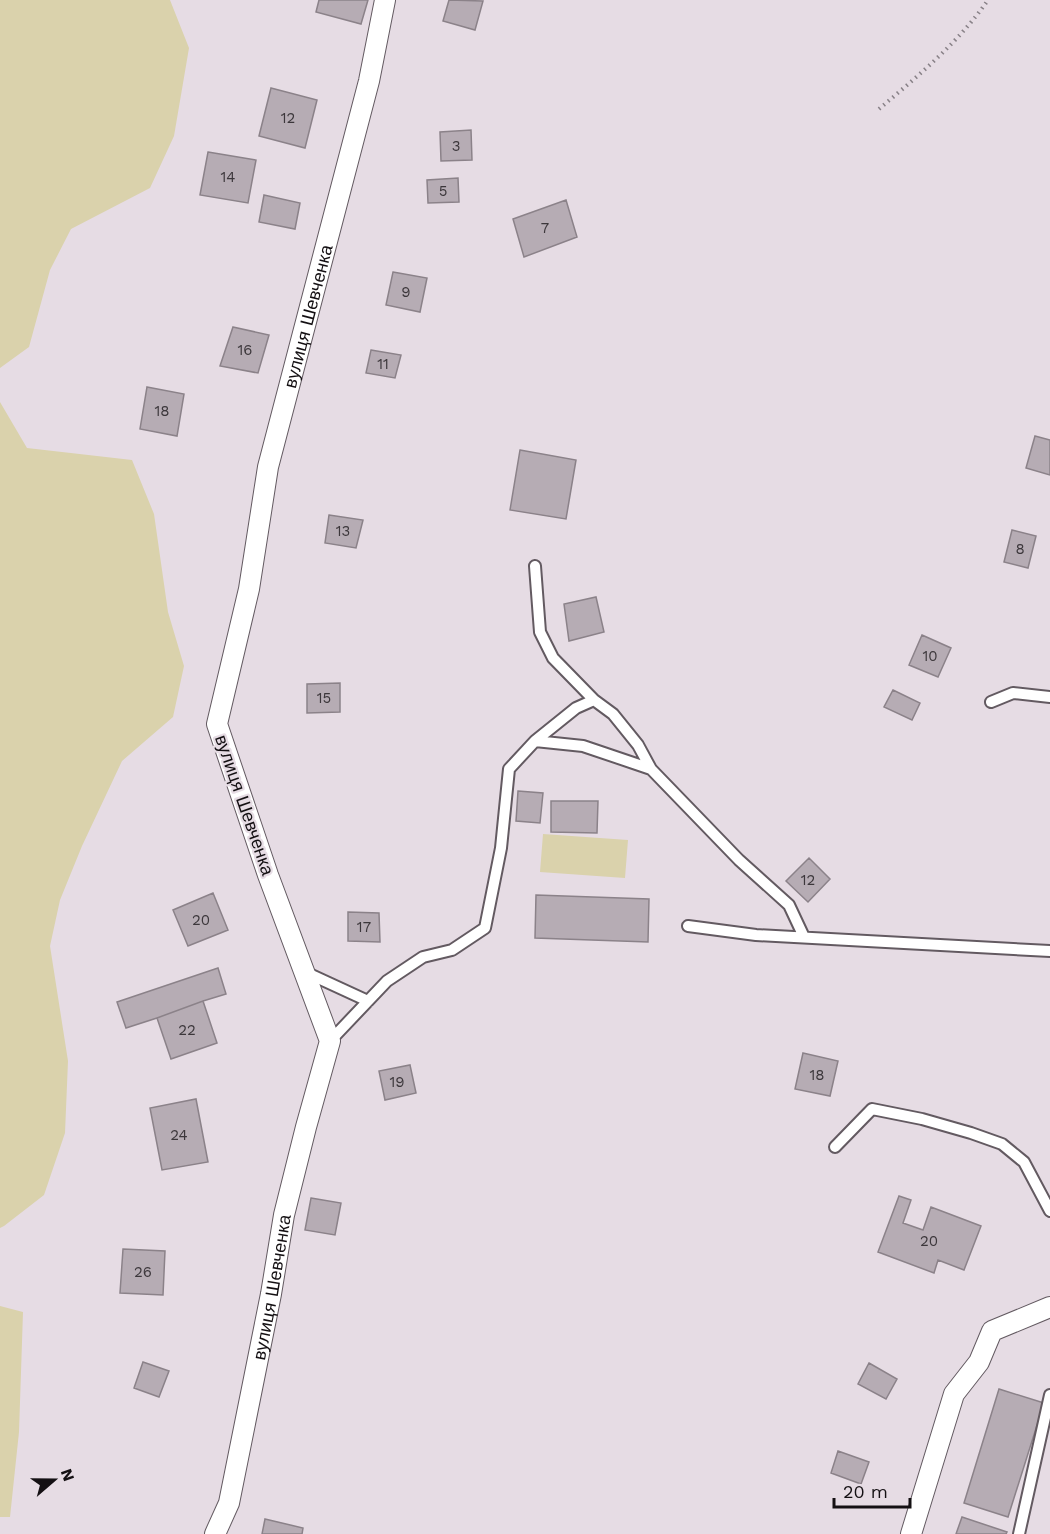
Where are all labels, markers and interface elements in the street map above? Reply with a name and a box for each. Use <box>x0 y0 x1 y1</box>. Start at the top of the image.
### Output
house number: 12 <box>281 109 295 127</box>
house number: 3 <box>452 137 460 155</box>
house number: 14 <box>220 168 236 186</box>
house number: 5 <box>439 182 447 200</box>
house number: 7 <box>541 219 549 237</box>
street label: вулиця Шевченка <box>279 241 337 390</box>
house number: 9 <box>401 283 411 301</box>
house number: 16 <box>238 341 252 359</box>
house number: 11 <box>377 355 389 373</box>
house number: 18 <box>154 402 170 420</box>
house number: 13 <box>336 522 350 540</box>
house number: 8 <box>1015 540 1025 558</box>
house number: 10 <box>922 647 938 665</box>
house number: 15 <box>317 689 331 707</box>
street label: вулиця Шевченка <box>211 732 279 879</box>
house number: 12 <box>801 871 815 889</box>
house number: 20 <box>192 911 210 929</box>
house number: 17 <box>357 918 371 936</box>
house number: 22 <box>178 1021 196 1039</box>
house number: 18 <box>809 1066 825 1084</box>
house number: 19 <box>389 1073 405 1091</box>
house number: 24 <box>170 1126 188 1144</box>
street label: вулиця Шевченка <box>248 1212 295 1362</box>
house number: 20 <box>920 1232 938 1250</box>
house number: 26 <box>134 1263 152 1281</box>
north arrow <box>24 1450 84 1510</box>
text: N <box>57 1466 79 1484</box>
scale bar <box>834 1471 910 1509</box>
text: 20 m <box>843 1481 888 1502</box>

